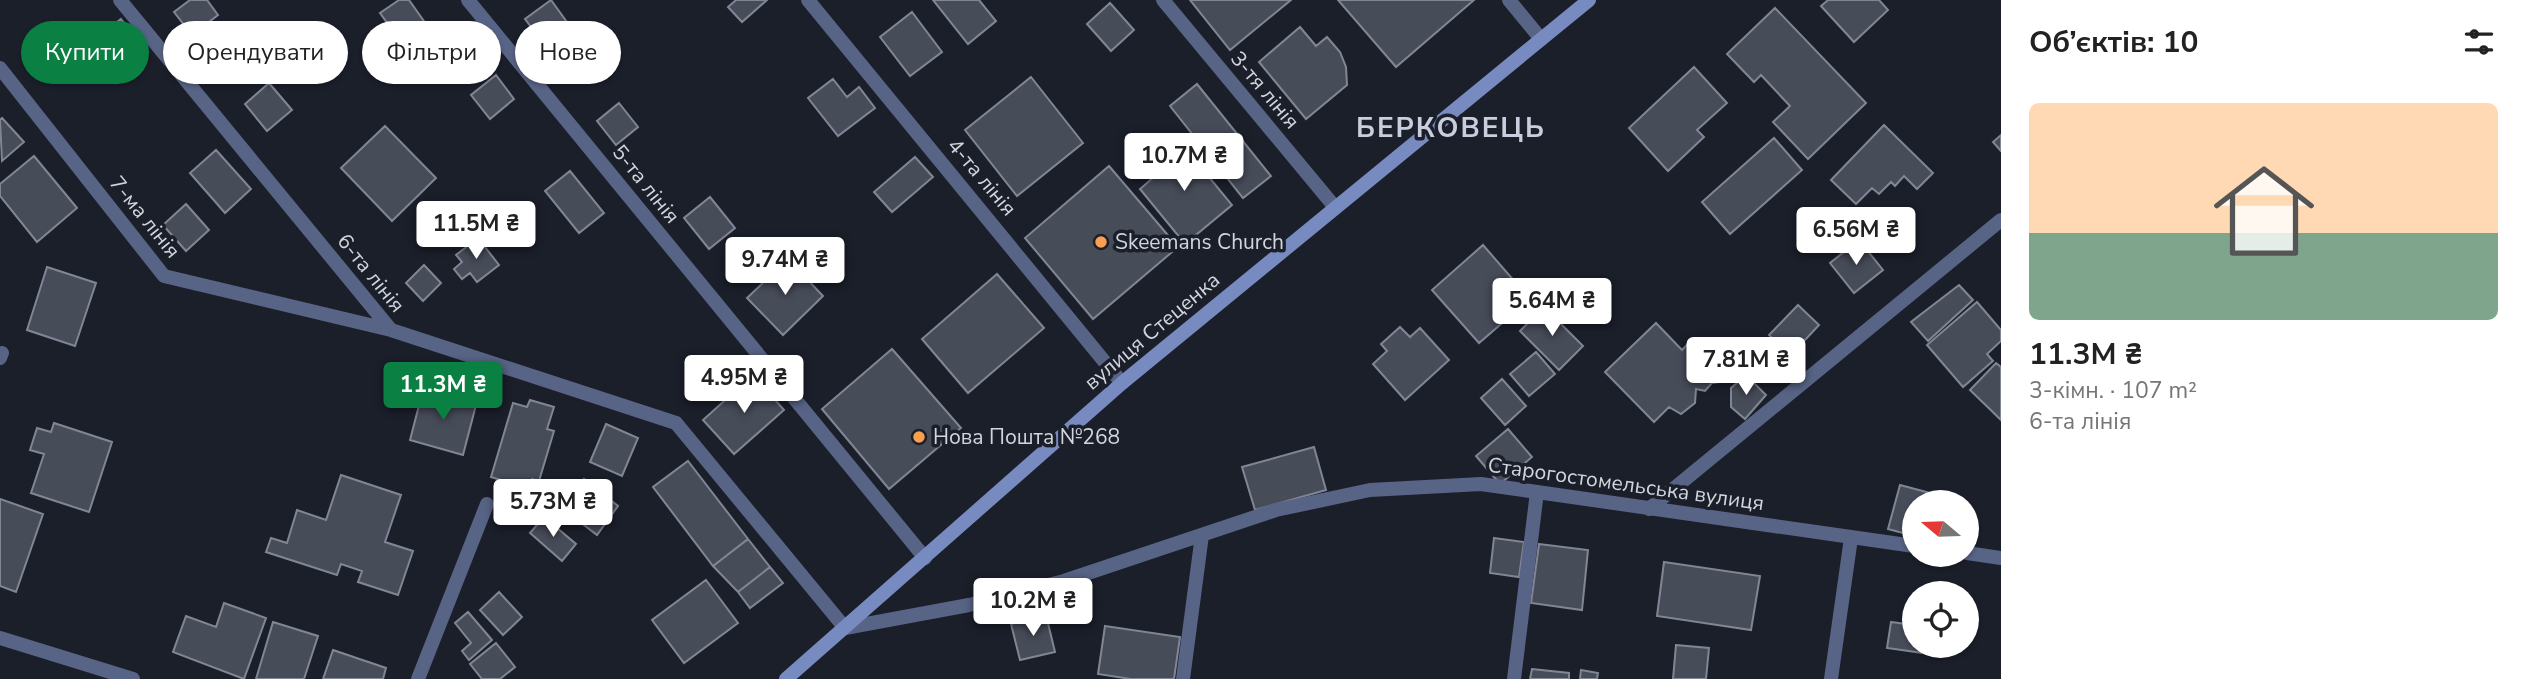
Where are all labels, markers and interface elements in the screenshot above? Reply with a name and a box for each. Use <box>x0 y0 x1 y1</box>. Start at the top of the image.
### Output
chip: Купити <box>21 21 149 84</box>
chip: Орендувати <box>163 21 348 84</box>
chip: Фільтри <box>362 21 501 84</box>
chip: Нове <box>515 21 621 84</box>
text: Об’єктів: 10 <box>2029 22 2199 63</box>
icon: filters <box>2460 23 2498 61</box>
street label: 3-тя лінія <box>1224 45 1306 135</box>
district label: БЕРКОВЕЦЬ <box>1356 109 1546 147</box>
street label: 4-та лінія <box>941 132 1023 222</box>
pin: 10.7M ₴ <box>1119 134 1249 193</box>
street label: 5-та лінія <box>606 139 686 229</box>
text: 10.7M ₴ <box>1140 140 1228 171</box>
icon: home <box>2201 148 2327 274</box>
street label: 7-ма лінія <box>103 170 187 264</box>
pin: 11.5M ₴ <box>411 202 541 261</box>
text: 11.5M ₴ <box>432 208 520 239</box>
pin: 6.56M ₴ <box>1791 208 1921 267</box>
text: 6.56M ₴ <box>1812 214 1900 245</box>
street label: 6-та лінія <box>331 228 411 318</box>
place label: Skeemans Church <box>1115 228 1284 256</box>
marker: Skeemans Church <box>1093 234 1109 250</box>
pin: 9.74M ₴ <box>720 238 850 297</box>
text: 9.74M ₴ <box>741 244 829 275</box>
street label: вулиця Стеценка <box>1078 266 1226 396</box>
pin: 5.64M ₴ <box>1487 278 1617 338</box>
text: 5.64M ₴ <box>1508 285 1596 316</box>
text: 11.3M ₴ <box>2029 334 2143 375</box>
pin: 7.81M ₴ <box>1681 338 1811 397</box>
text: 7.81M ₴ <box>1702 344 1790 375</box>
pin: 4.95M ₴ <box>679 356 809 415</box>
pin: 11.3M ₴ <box>378 362 508 422</box>
text: 4.95M ₴ <box>700 362 788 393</box>
text: 11.3M ₴ <box>399 369 487 400</box>
text: 3-кімн. · 107 m² <box>2029 375 2197 406</box>
text: 6-та лінія <box>2029 406 2131 437</box>
place label: Нова Пошта №268 <box>933 423 1120 451</box>
marker: Нова Пошта №268 <box>911 429 927 445</box>
street label: Старогостомельська вулиця <box>1486 451 1766 517</box>
pin: 5.73M ₴ <box>488 480 618 539</box>
text: 5.73M ₴ <box>509 486 597 517</box>
north arrow <box>1902 490 1979 567</box>
map controls <box>1902 490 1979 658</box>
pin: 10.2M ₴ <box>968 578 1098 638</box>
button: locate <box>1902 581 1979 658</box>
text: 10.2M ₴ <box>989 585 1077 616</box>

